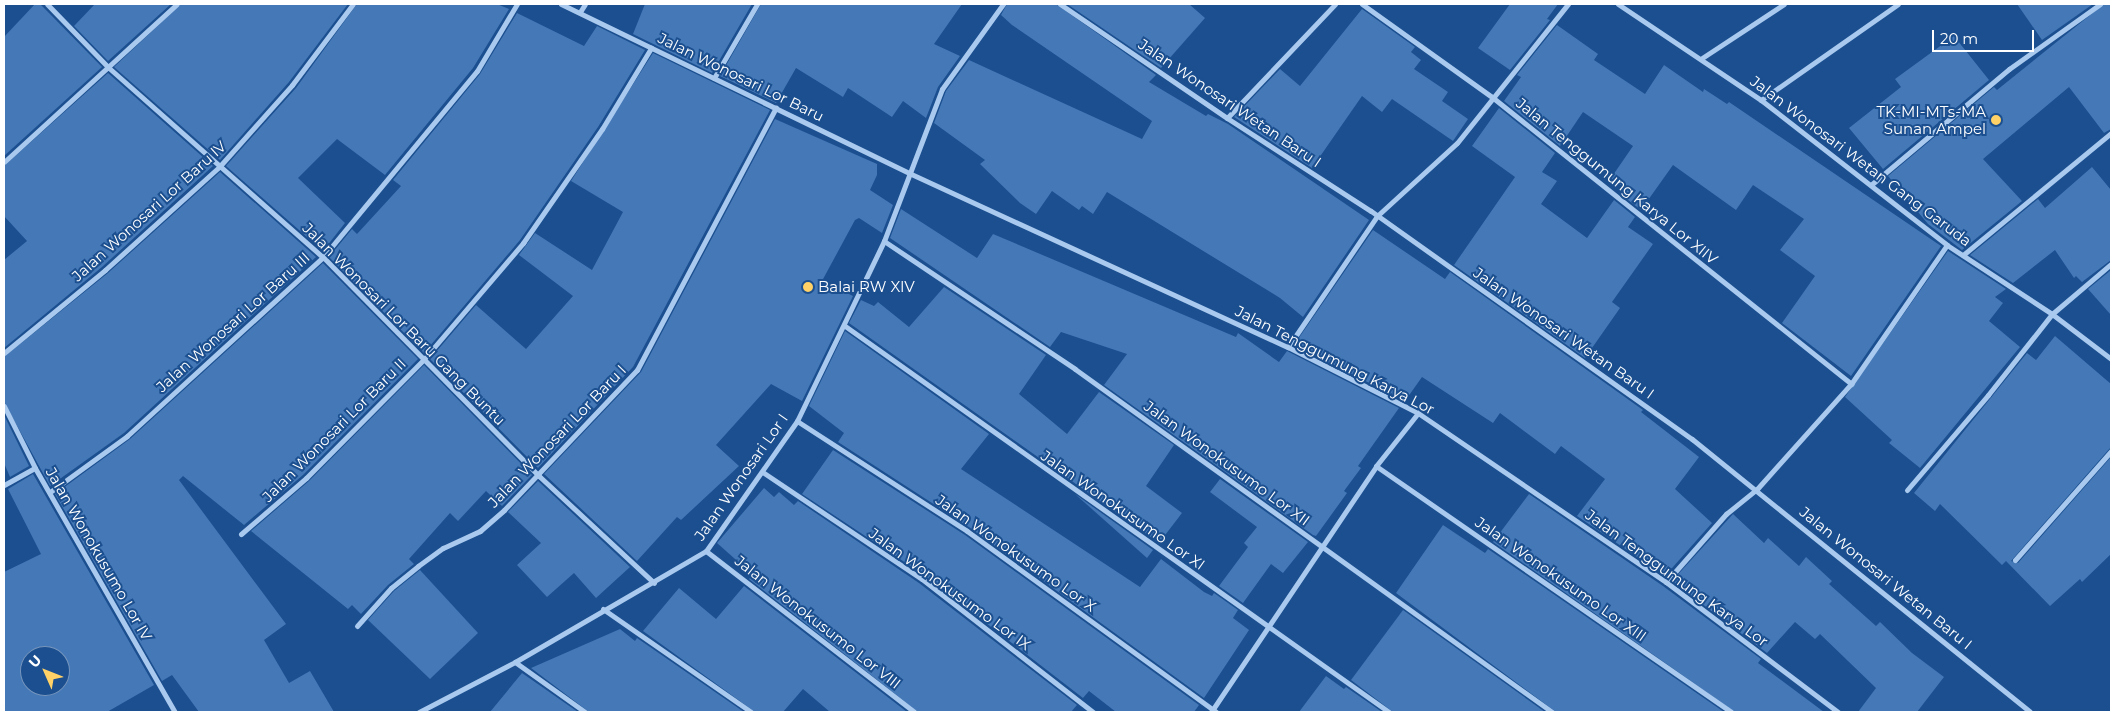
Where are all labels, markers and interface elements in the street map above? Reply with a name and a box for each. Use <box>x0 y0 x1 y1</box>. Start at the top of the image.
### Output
scale bar <box>1935 20 2038 52</box>
street label: Jalan Wonosari Lor Baru <box>655 29 827 125</box>
text: 20 m <box>1940 29 1978 48</box>
street label: Jalan Wonosari Wetan Baru I <box>1135 35 1325 171</box>
street label: Jalan Wonosari Wetan Gang Garuda <box>1747 72 1975 250</box>
street label: Jalan Tenggumung Karya Lor XIIV <box>1513 94 1721 268</box>
place label: TK-MI-MTs-MA Sunan Ampel <box>1876 102 1986 137</box>
marker: TK-MI-MTs-MA Sunan Ampel <box>1990 114 2002 126</box>
street label: Jalan Wonosari Lor Baru IV <box>68 137 230 285</box>
street label: Jalan Wonosari Lor Baru Gang Buntu <box>299 219 509 429</box>
street label: Jalan Wonosari Lor Baru III <box>153 248 313 396</box>
street label: Jalan Wonosari Wetan Baru I <box>1470 264 1658 402</box>
place label: Balai RW XIV <box>818 278 915 296</box>
marker: Balai RW XIV <box>802 281 814 293</box>
street label: Jalan Tenggumung Karya Lor <box>1232 302 1438 418</box>
street label: Jalan Wonosari Lor Baru II <box>259 355 409 505</box>
street label: Jalan Wonosari Lor Baru I <box>484 361 630 511</box>
street label: Jalan Wonokusumo Lor XII <box>1141 397 1313 529</box>
street label: Jalan Wonosari Lor I <box>690 410 792 544</box>
street label: Jalan Wonokusumo Lor XI <box>1038 446 1208 574</box>
street label: Jalan Wonokusumo Lor IV <box>42 464 156 644</box>
street label: Jalan Wonokusumo Lor X <box>932 491 1100 615</box>
street label: Jalan Wonosari Wetan Baru I <box>1796 503 1976 653</box>
street label: Jalan Tenggumung Karya Lor <box>1582 506 1772 650</box>
street label: Jalan Wonokusumo Lor XIII <box>1472 513 1650 645</box>
street label: Jalan Wonokusumo Lor IX <box>866 524 1034 654</box>
street label: Jalan Wonokusumo Lor VIII <box>731 552 905 692</box>
north arrow <box>20 646 70 696</box>
text: U <box>25 651 45 672</box>

